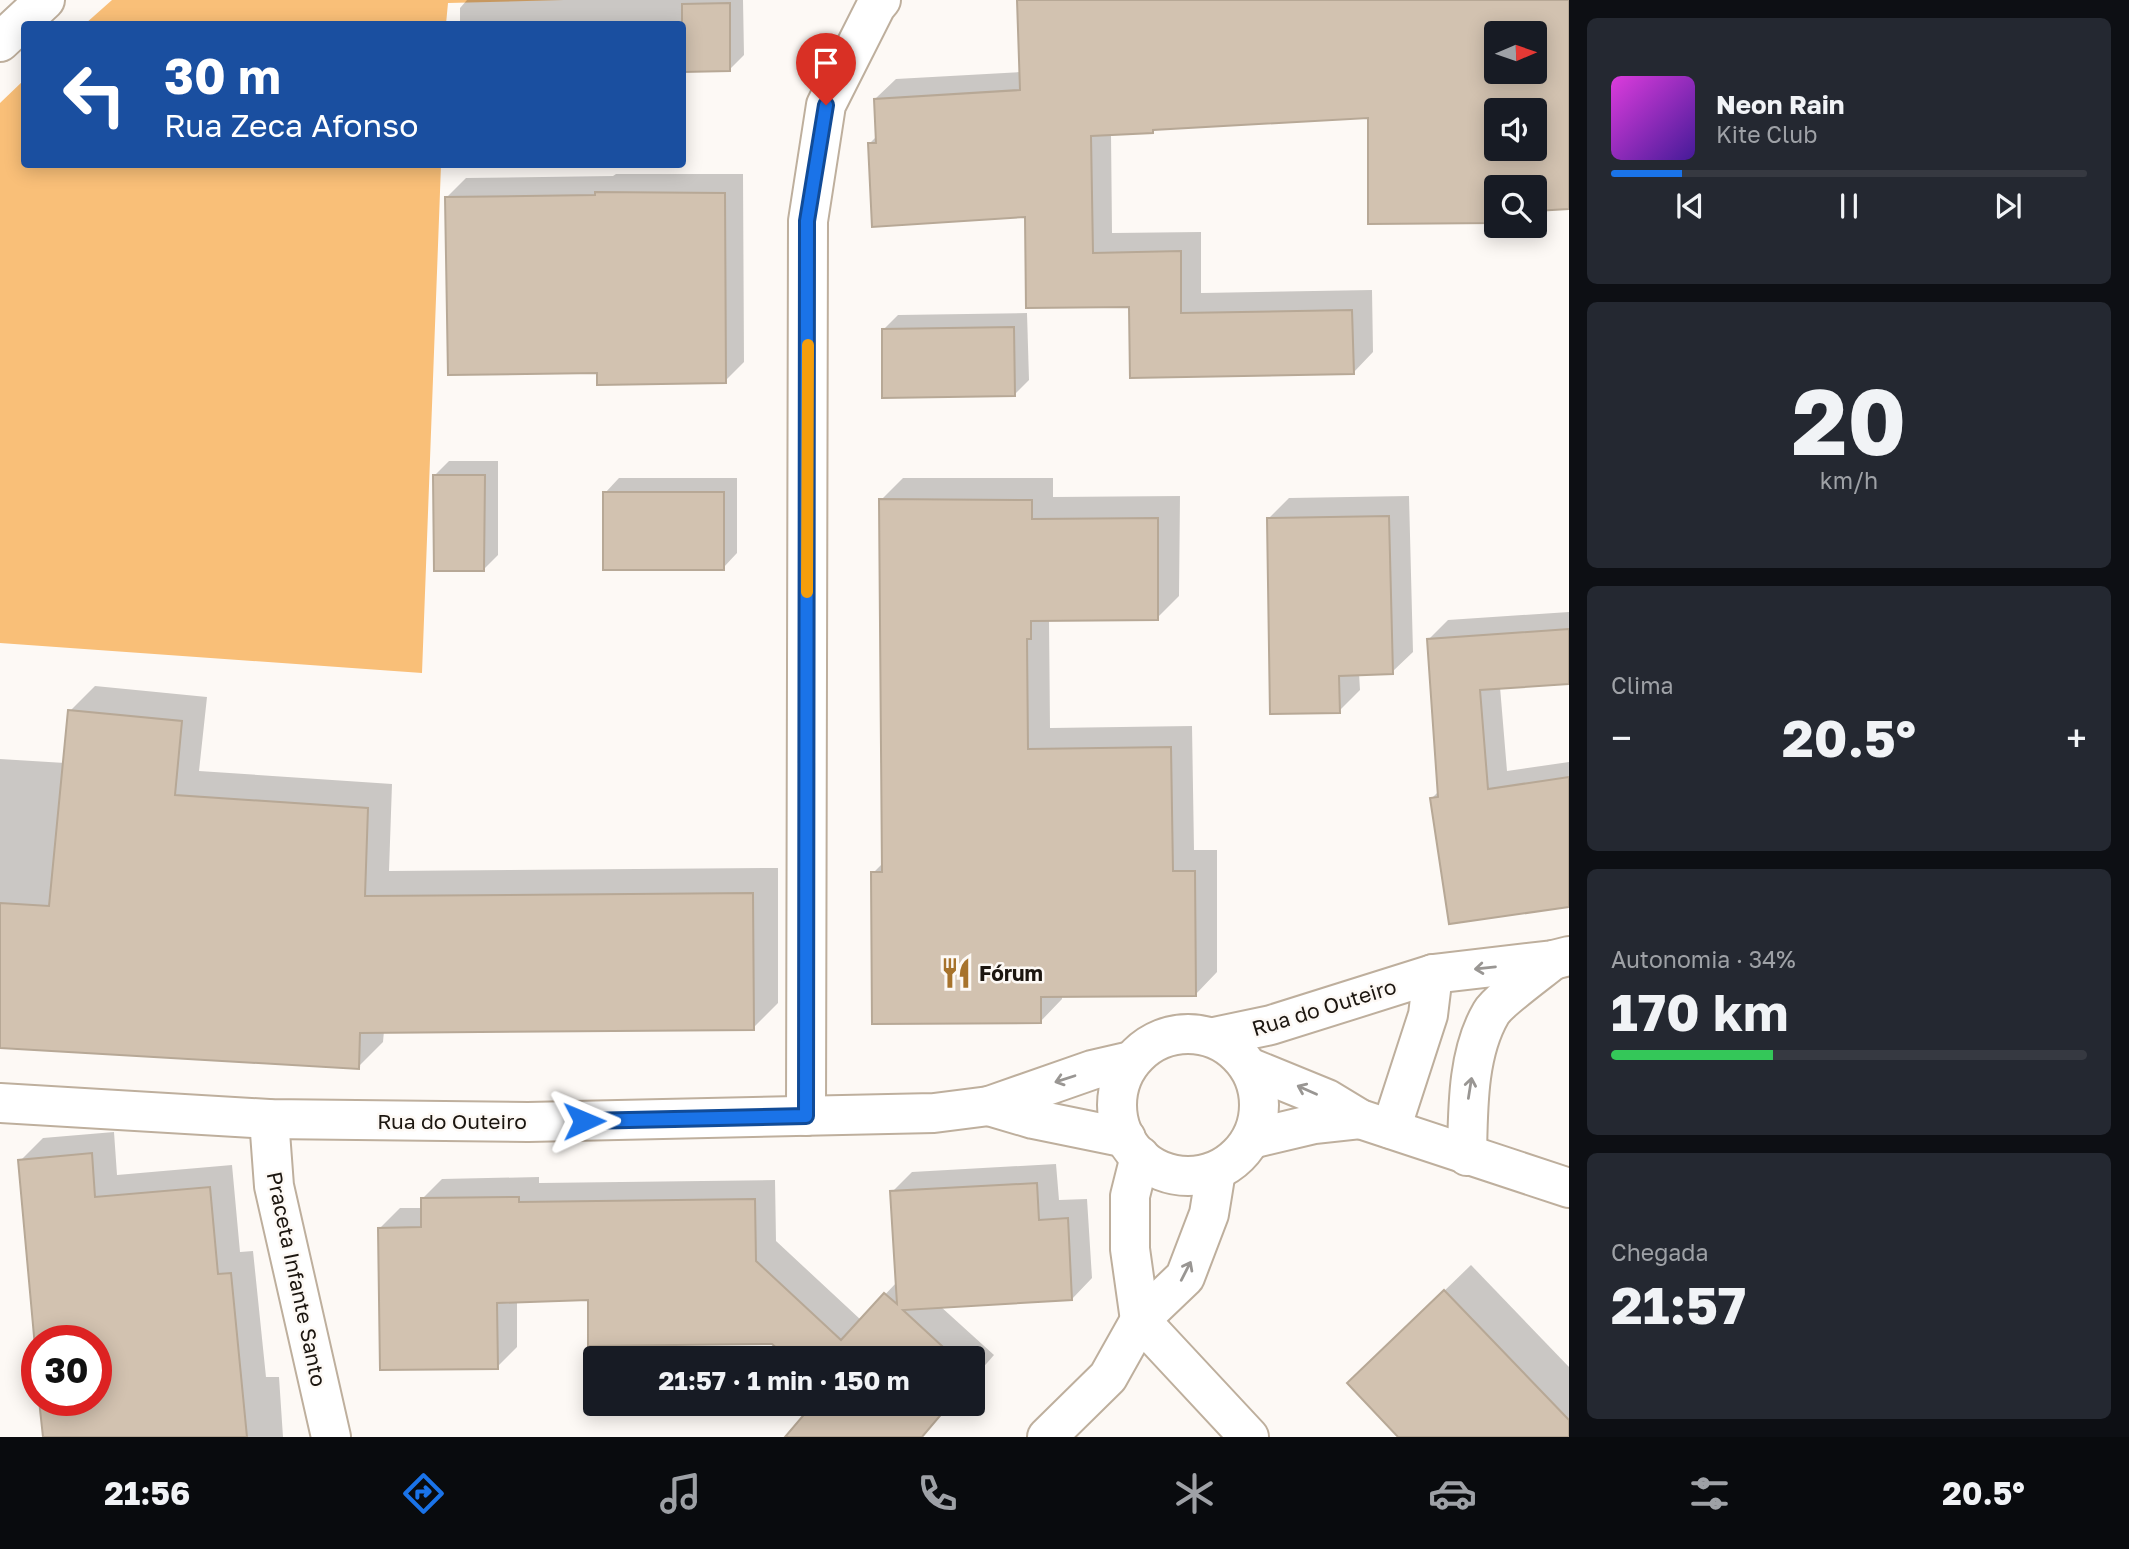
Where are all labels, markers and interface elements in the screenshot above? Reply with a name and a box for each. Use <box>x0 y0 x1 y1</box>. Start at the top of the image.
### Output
north arrow <box>1484 21 1547 84</box>
map controls <box>1484 21 1547 238</box>
pin <box>796 33 856 105</box>
icon: arrive <box>807 44 845 82</box>
text: 30 m <box>164 46 281 105</box>
icon: left <box>49 49 140 140</box>
text: Neon Rain <box>1716 89 1845 120</box>
button: sound <box>1484 98 1547 161</box>
text: Rua Zeca Afonso <box>164 106 418 144</box>
text: Kite Club <box>1716 120 1817 148</box>
button: search <box>1484 175 1547 238</box>
icon: previous <box>1671 187 1709 225</box>
icon: pause <box>1830 187 1868 225</box>
icon: next <box>1989 187 2027 225</box>
text: 20 <box>1792 366 1906 475</box>
text: km/h <box>1820 466 1878 494</box>
text: Clima <box>1611 671 1674 699</box>
text: 20.5° <box>1782 706 1916 768</box>
text: − <box>1611 715 1632 760</box>
text: + <box>2066 715 2087 760</box>
text: Autonomia · 34% <box>1611 945 1796 973</box>
restaurant icon: Fórum <box>939 956 973 990</box>
place label: Fórum <box>979 960 1043 986</box>
one-way arrow <box>1474 961 1497 974</box>
street label: Rua do Outeiro <box>1249 973 1399 1041</box>
text: 170 km <box>1611 980 1789 1042</box>
one-way arrow <box>1054 1073 1076 1086</box>
one-way arrow <box>1464 1077 1477 1100</box>
one-way arrow <box>1297 1083 1318 1096</box>
position arrow <box>547 1084 621 1158</box>
street label: Rua do Outeiro <box>377 1108 527 1134</box>
street label: Praceta Infante Santo <box>262 1169 332 1389</box>
text: Chegada <box>1611 1238 1708 1266</box>
one-way arrow <box>1179 1261 1193 1281</box>
text: 21:57 <box>1611 1273 1746 1335</box>
speed limit sign: 30 <box>21 1325 112 1416</box>
text: 21:57 · 1 min · 150 m <box>658 1365 910 1396</box>
icon: directions <box>399 1469 448 1518</box>
icon: music <box>656 1469 705 1518</box>
icon: phone <box>913 1469 962 1518</box>
icon: climate <box>1170 1469 1219 1518</box>
icon: car <box>1428 1469 1477 1518</box>
icon: filters <box>1685 1469 1734 1518</box>
text: 21:56 <box>104 1474 190 1512</box>
text: 20.5° <box>1942 1474 2025 1512</box>

